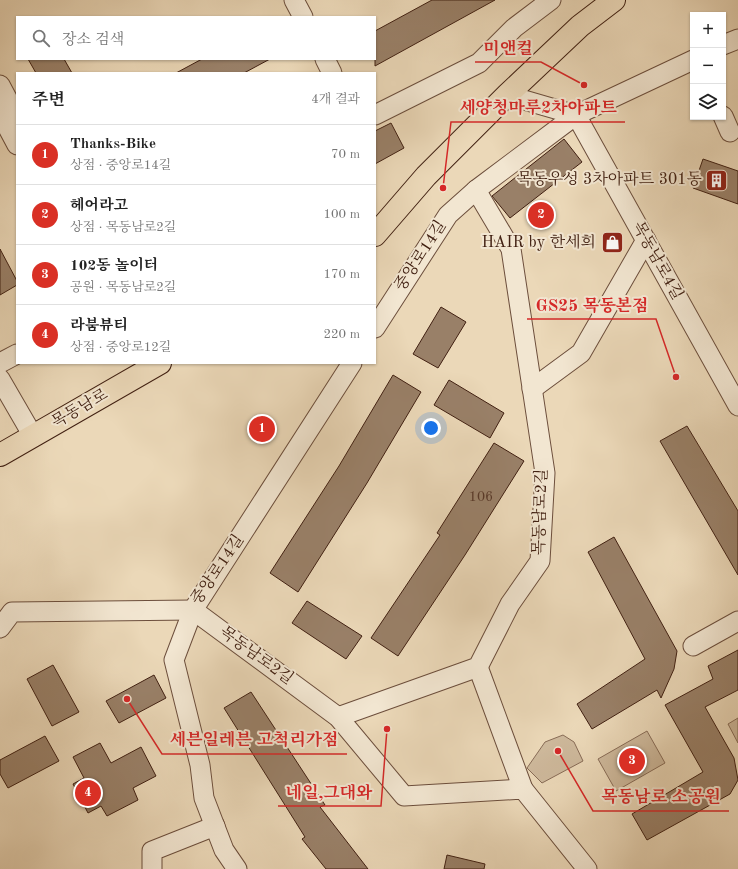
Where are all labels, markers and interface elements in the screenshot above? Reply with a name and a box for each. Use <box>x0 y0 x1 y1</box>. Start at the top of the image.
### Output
map controls <box>690 12 726 120</box>
button: + <box>690 12 726 48</box>
search box <box>16 16 376 60</box>
icon: search <box>30 27 52 49</box>
text: 장소 검색 <box>62 33 124 48</box>
callout: 미앤컬 <box>475 33 541 62</box>
text: 미앤컬 <box>483 39 533 58</box>
button: − <box>690 48 726 84</box>
button: layers <box>690 84 726 120</box>
text: 주변 <box>32 92 65 109</box>
text: 4개 결과 <box>311 93 360 106</box>
callout: 세양청마루2차아파트 <box>451 93 625 122</box>
text: 세양청마루2차아파트 <box>459 98 617 117</box>
text: Thanks-Bike <box>70 137 156 152</box>
text: 1 <box>41 148 49 161</box>
text: 70 m <box>331 148 360 161</box>
text: 상점 · 중앙로14길 <box>70 159 171 172</box>
building icon: 목동우성 3차아파트 301동 <box>704 167 730 193</box>
place label: 목동우성 3차아파트 301동 <box>517 170 703 188</box>
text: 헤어라고 <box>70 199 128 214</box>
pin: 2 <box>528 200 554 230</box>
text: 2 <box>41 208 49 221</box>
text: 100 m <box>323 208 360 221</box>
street label: 중앙로14길 <box>391 217 450 294</box>
street label: 목동남로4길 <box>629 218 687 303</box>
text: 상점 · 목동남로2길 <box>70 221 176 234</box>
shop icon: HAIR by 한세희 <box>599 230 625 256</box>
place label: HAIR by 한세희 <box>481 234 596 251</box>
text: 102동 놀이터 <box>70 259 158 274</box>
text: 3 <box>41 268 49 281</box>
text: 170 m <box>323 268 360 281</box>
text: 공원 · 목동남로2길 <box>70 281 176 294</box>
callout: GS25 목동본점 <box>527 290 656 319</box>
text: GS25 목동본점 <box>536 296 648 315</box>
text: 라붐뷰티 <box>70 319 128 334</box>
text: 4 <box>41 328 49 341</box>
text: 220 m <box>323 328 360 341</box>
text: 상점 · 중앙로12길 <box>70 341 171 354</box>
street label: 목동남로 <box>48 385 111 431</box>
pin: 1 <box>249 414 275 444</box>
your location <box>421 418 441 438</box>
street label: 목동남로2길 <box>529 468 551 556</box>
house number: 106 <box>469 490 493 504</box>
street label: 중앙로14길 <box>187 531 247 608</box>
street label: 목동남로2길 <box>216 622 297 688</box>
callout: 세븐일레븐 고척리가점 <box>162 725 347 754</box>
text: 세븐일레븐 고척리가점 <box>170 730 338 749</box>
pin: 3 <box>619 746 645 776</box>
callout: 네일,그대와 <box>278 777 381 806</box>
pin: 4 <box>75 778 101 808</box>
callout: 목동남로 소공원 <box>593 782 729 811</box>
text: 네일,그대와 <box>286 783 373 802</box>
text: 목동남로 소공원 <box>601 787 721 806</box>

